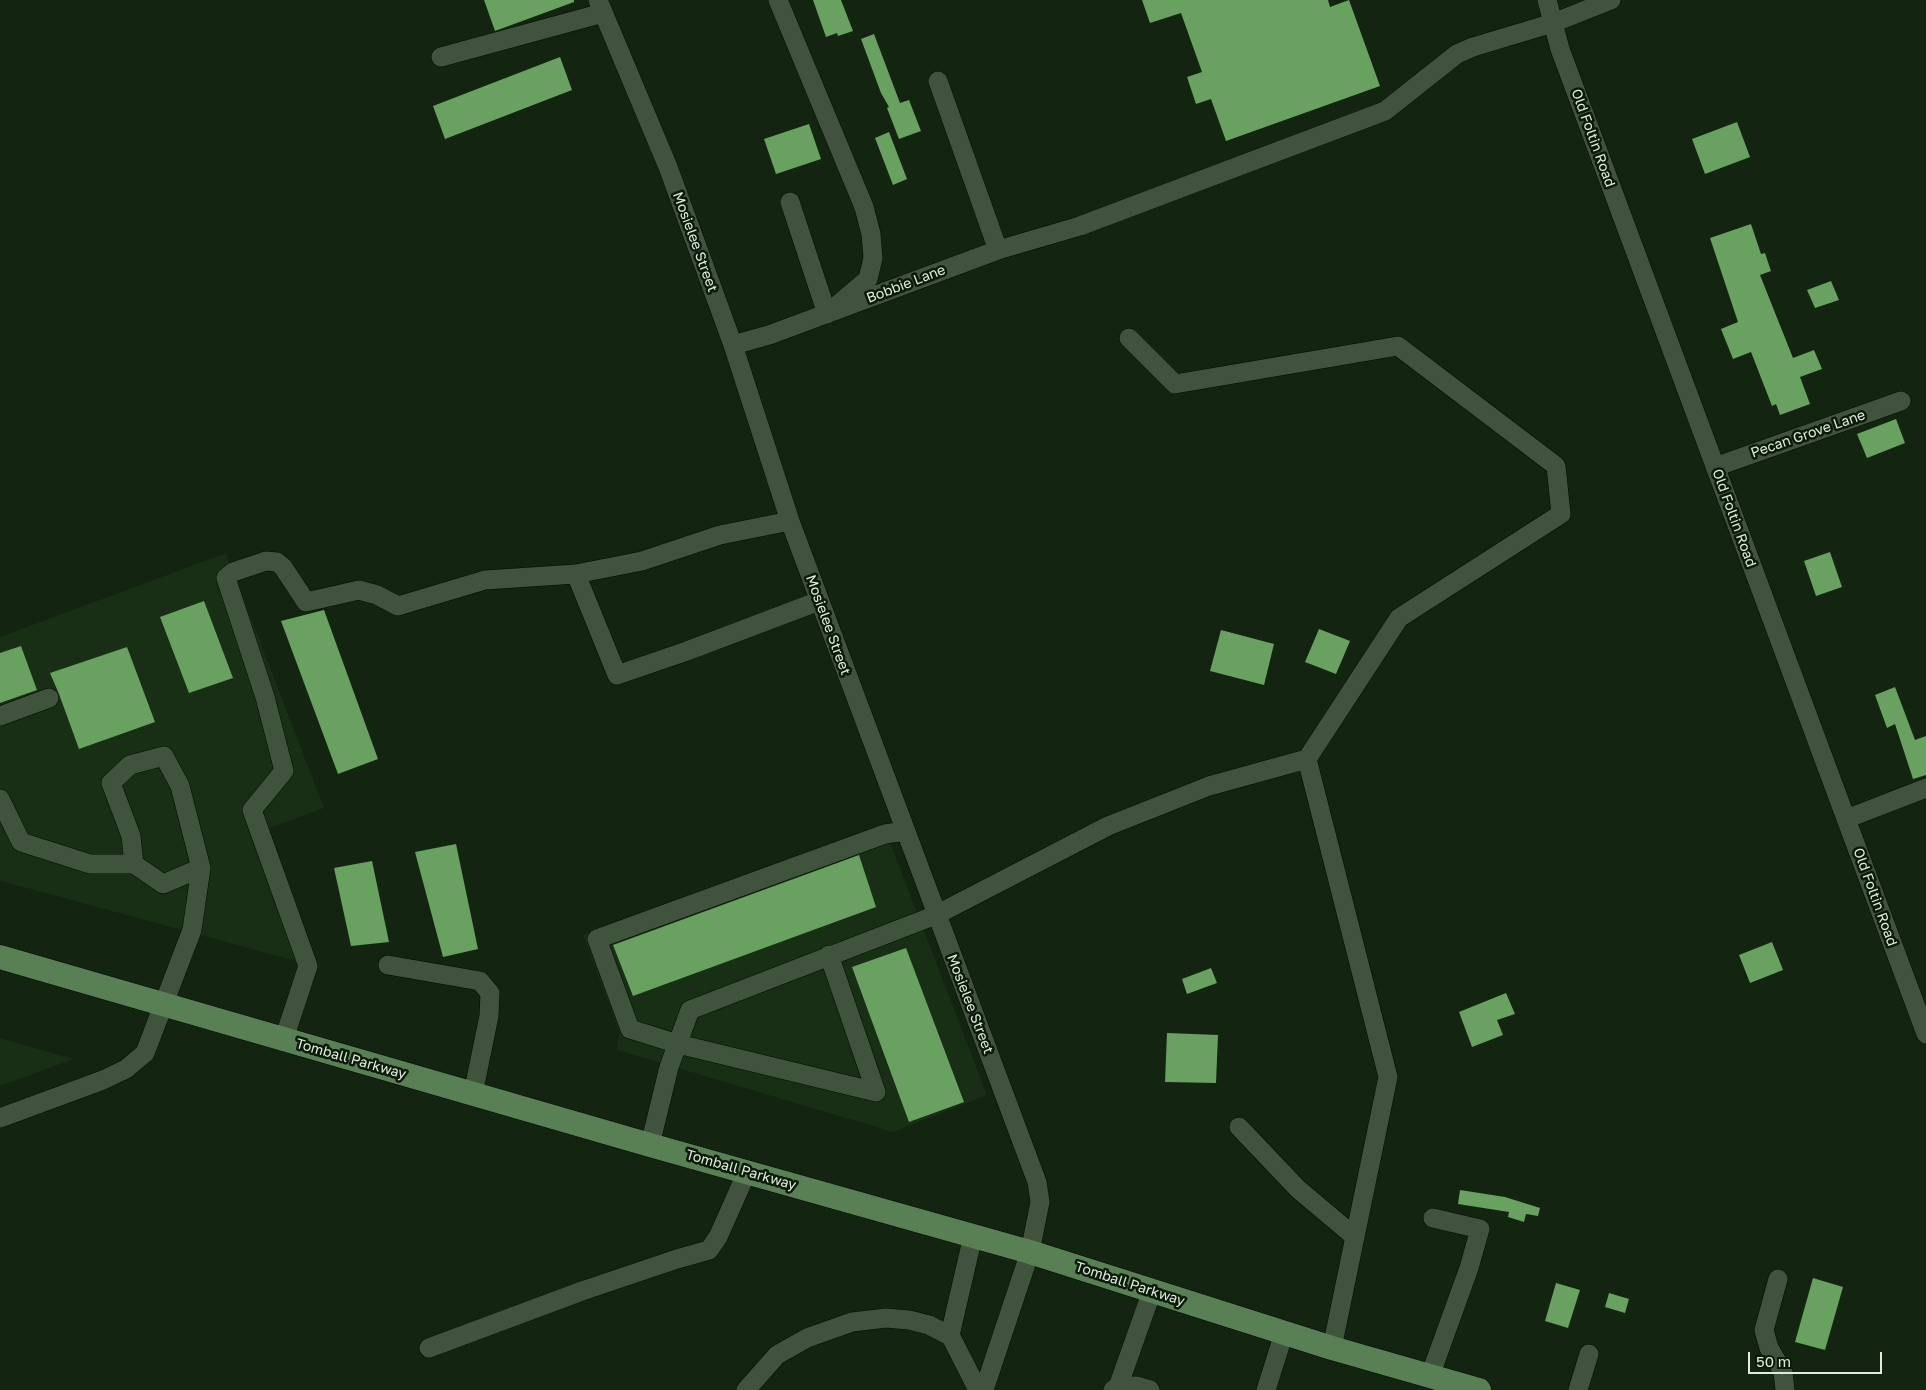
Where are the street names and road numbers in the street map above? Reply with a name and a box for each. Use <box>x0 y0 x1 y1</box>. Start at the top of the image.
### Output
street label: Old Foltin Road <box>1567 87 1619 189</box>
street label: Mosielee Street <box>669 190 721 294</box>
street label: Bobbie Lane <box>864 261 948 307</box>
street label: Pecan Grove Lane <box>1749 407 1867 461</box>
street label: Old Foltin Road <box>1708 467 1760 569</box>
street label: Mosielee Street <box>802 573 854 677</box>
street label: Old Foltin Road <box>1849 846 1901 948</box>
street label: Mosielee Street <box>943 952 997 1056</box>
street label: Tomball Parkway <box>294 1035 408 1083</box>
street label: Tomball Parkway <box>684 1146 798 1194</box>
street label: Tomball Parkway <box>1073 1258 1187 1310</box>

